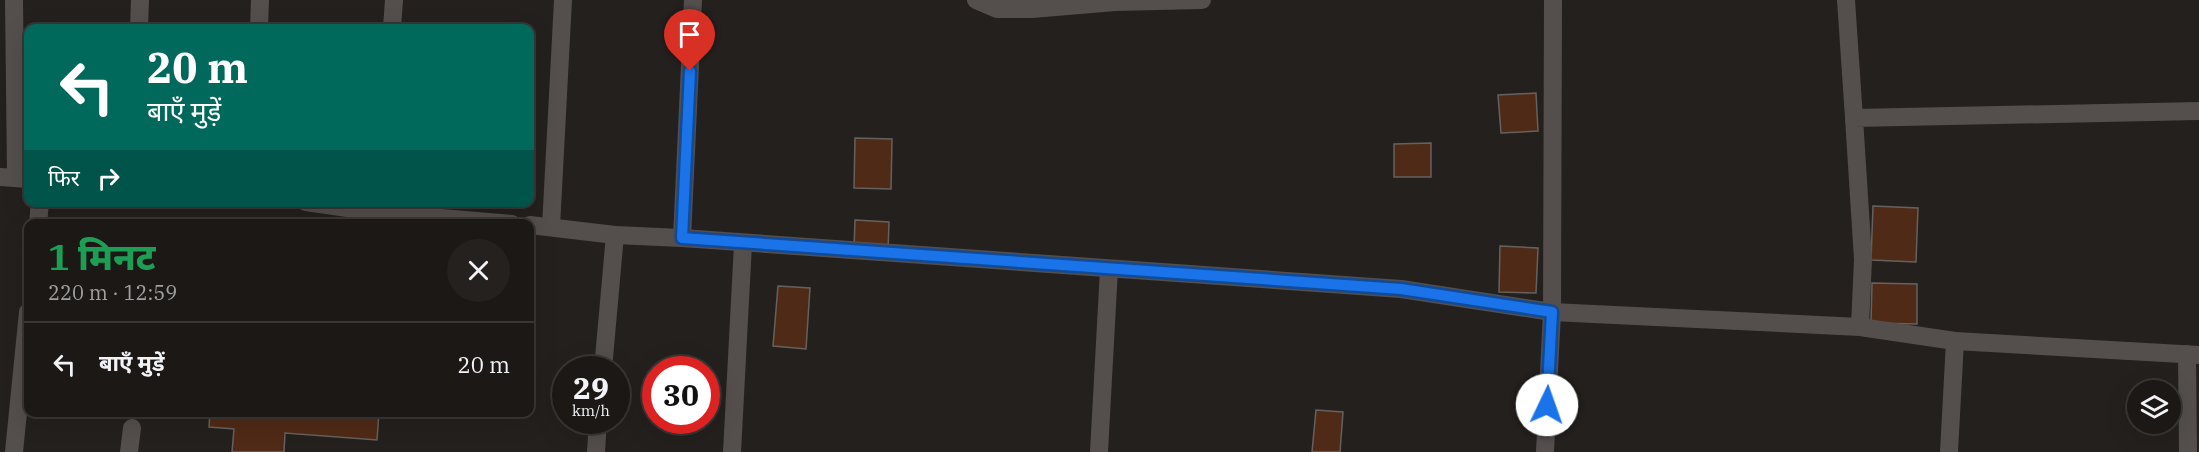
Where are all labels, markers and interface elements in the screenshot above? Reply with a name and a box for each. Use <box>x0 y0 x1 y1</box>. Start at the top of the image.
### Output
pin <box>664 9 715 71</box>
icon: arrive <box>673 18 706 51</box>
text: 20 m <box>147 40 248 95</box>
icon: left <box>48 48 126 126</box>
text: बाएँ मुड़ें <box>147 93 221 128</box>
icon: right <box>92 162 125 195</box>
text: फिर <box>48 163 80 192</box>
text: 1 मिनट <box>48 233 155 280</box>
button: close <box>447 239 510 302</box>
text: 220 m · 12:59 <box>48 279 177 306</box>
icon: left <box>48 348 81 381</box>
text: बाएँ मुड़ें <box>99 348 164 377</box>
text: 20 m <box>458 350 510 379</box>
speed limit sign: 30 <box>642 356 720 434</box>
text: 29 <box>573 368 609 407</box>
position arrow <box>1515 373 1579 437</box>
map controls <box>2127 380 2181 434</box>
button: layers <box>2127 380 2181 434</box>
text: km/h <box>572 401 610 420</box>

